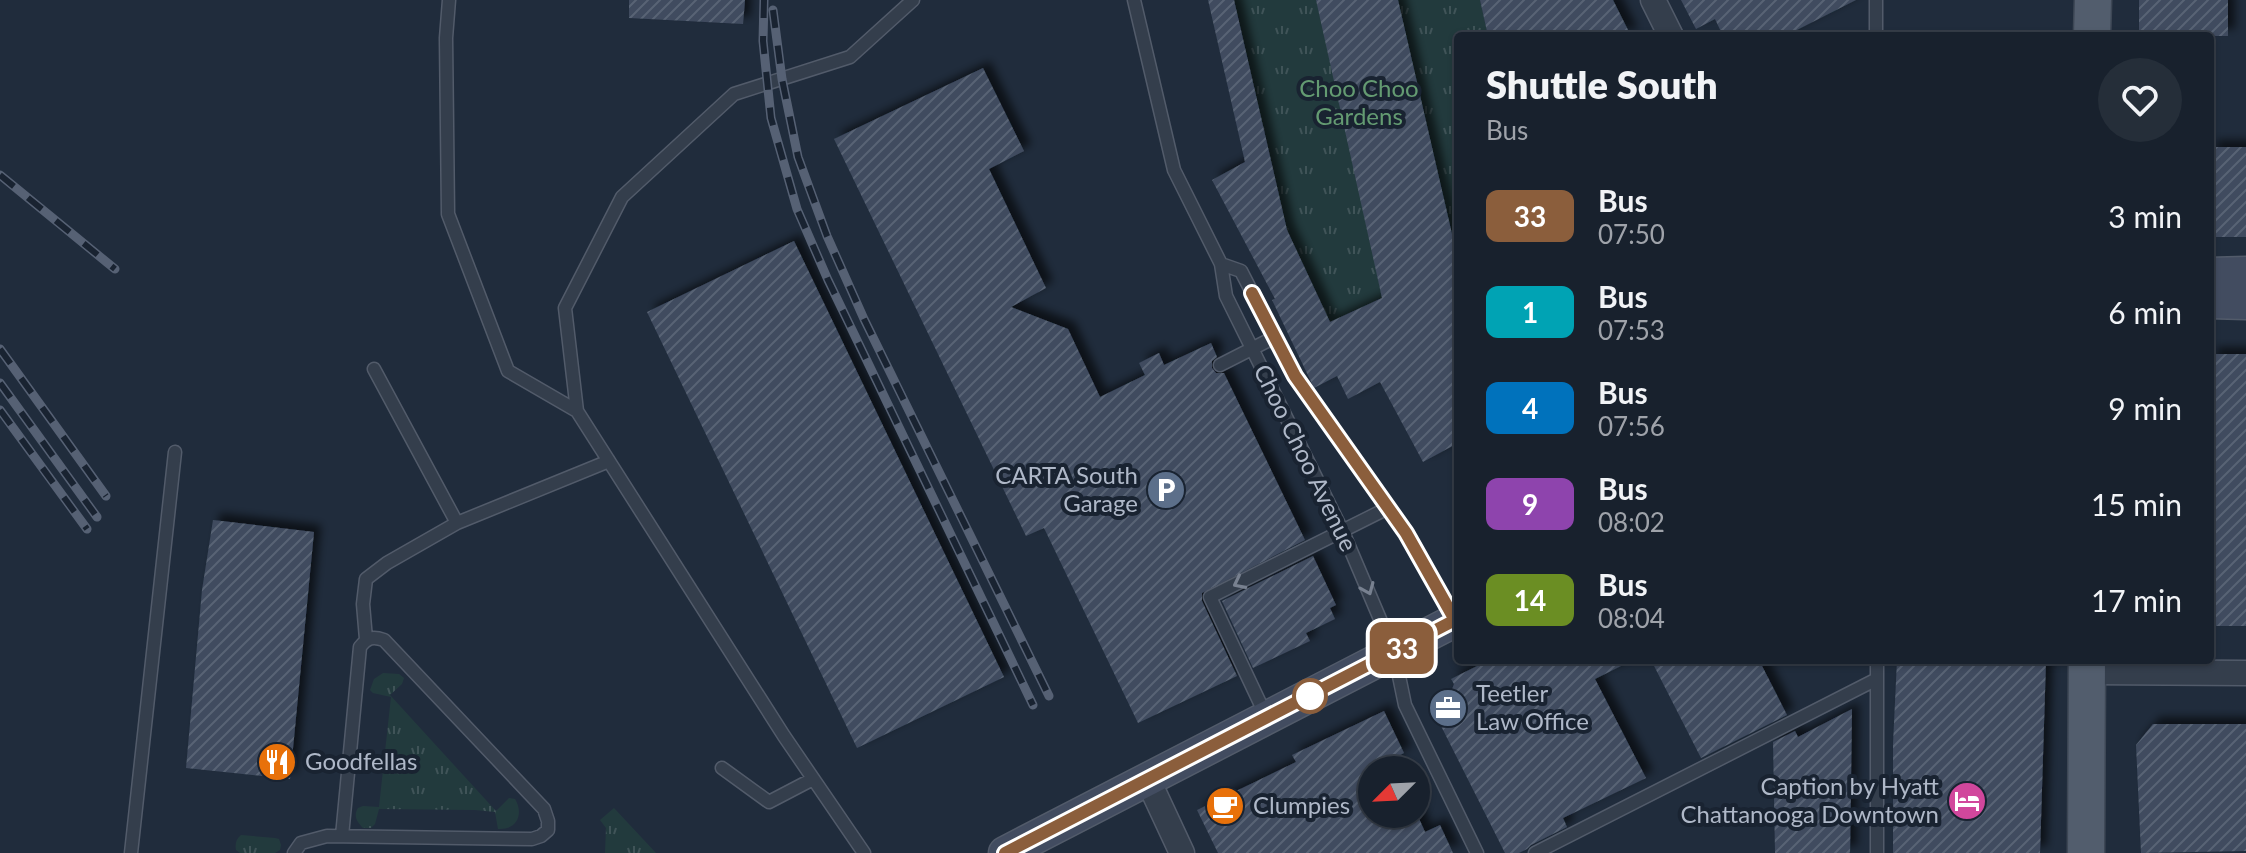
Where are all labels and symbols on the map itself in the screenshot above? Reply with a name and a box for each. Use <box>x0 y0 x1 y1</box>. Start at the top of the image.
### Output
park label: Choo Choo Gardens <box>1299 73 1419 130</box>
street label: Choo Choo Avenue <box>1249 359 1364 555</box>
place label: CARTA South Garage <box>995 460 1138 517</box>
parking icon: CARTA South Garage <box>1145 469 1187 511</box>
one-way arrow <box>1233 573 1248 589</box>
one-way arrow <box>1358 581 1374 595</box>
line badge: 33 <box>1366 622 1438 674</box>
place label: Teetler Law Office <box>1476 678 1589 735</box>
unlabelled marker <box>1293 679 1327 713</box>
office icon: Teetler Law Office <box>1427 687 1469 729</box>
restaurant icon: Goodfellas <box>256 741 298 783</box>
place label: Goodfellas <box>305 746 417 775</box>
north arrow <box>1358 756 1430 828</box>
place label: Caption by Hyatt Chattanooga Downtown <box>1681 771 1940 828</box>
hotel icon: Caption by Hyatt Chattanooga Downtown <box>1946 780 1988 822</box>
cafe icon: Clumpies <box>1204 785 1246 827</box>
place label: Clumpies <box>1253 790 1350 819</box>

